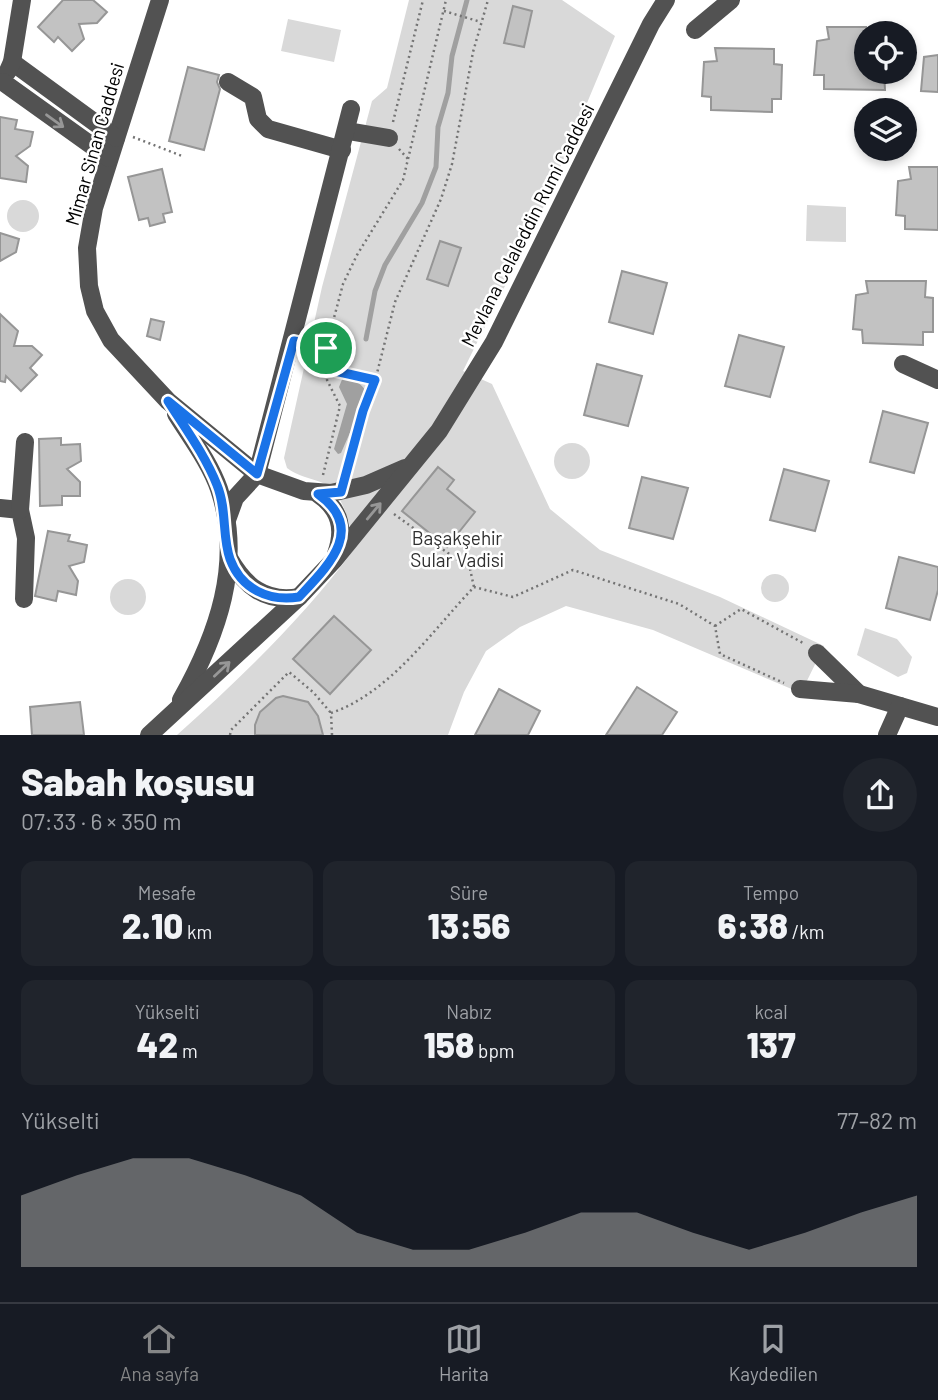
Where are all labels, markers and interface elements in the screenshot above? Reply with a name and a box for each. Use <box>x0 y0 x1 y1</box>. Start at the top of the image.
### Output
map controls <box>854 21 917 161</box>
button: locate <box>854 21 917 84</box>
street label: Mimar Sinan Caddesi <box>60 60 128 228</box>
button: layers <box>854 98 917 161</box>
street label: Mevlana Celaleddin Rumi Caddesi <box>456 100 598 350</box>
one-way arrow <box>45 114 64 128</box>
pin <box>296 318 356 378</box>
icon: arrive <box>307 329 345 367</box>
one-way arrow <box>366 502 382 520</box>
park label: Başakşehir Sular Vadisi <box>410 526 504 571</box>
one-way arrow <box>213 661 231 677</box>
text: Sabah koşusu <box>21 758 255 804</box>
button: share <box>843 758 917 832</box>
text: 07:33 · 6 × 350 m <box>21 807 181 835</box>
text: Mesafe <box>138 881 196 904</box>
text: Süre <box>450 881 488 904</box>
text: Tempo <box>743 881 799 904</box>
text: 2.10 <box>122 904 183 946</box>
text: 13:56 <box>428 904 510 946</box>
text: 6:38 <box>717 904 788 946</box>
text: km <box>183 920 212 943</box>
text: /km <box>788 920 825 943</box>
text: Yükselti <box>135 1000 199 1023</box>
text: Nabız <box>446 1000 492 1023</box>
text: kcal <box>754 1000 788 1023</box>
text: 42 <box>136 1023 178 1065</box>
text: 158 <box>423 1023 474 1065</box>
text: 137 <box>746 1023 796 1065</box>
text: m <box>178 1039 198 1062</box>
text: bpm <box>474 1039 515 1062</box>
text: Yükselti <box>21 1106 99 1134</box>
text: 77–82 m <box>837 1106 917 1134</box>
tab: Ana sayfa <box>120 1320 199 1385</box>
tab: Harita <box>439 1320 489 1385</box>
tab: Kaydedilen <box>729 1320 818 1385</box>

